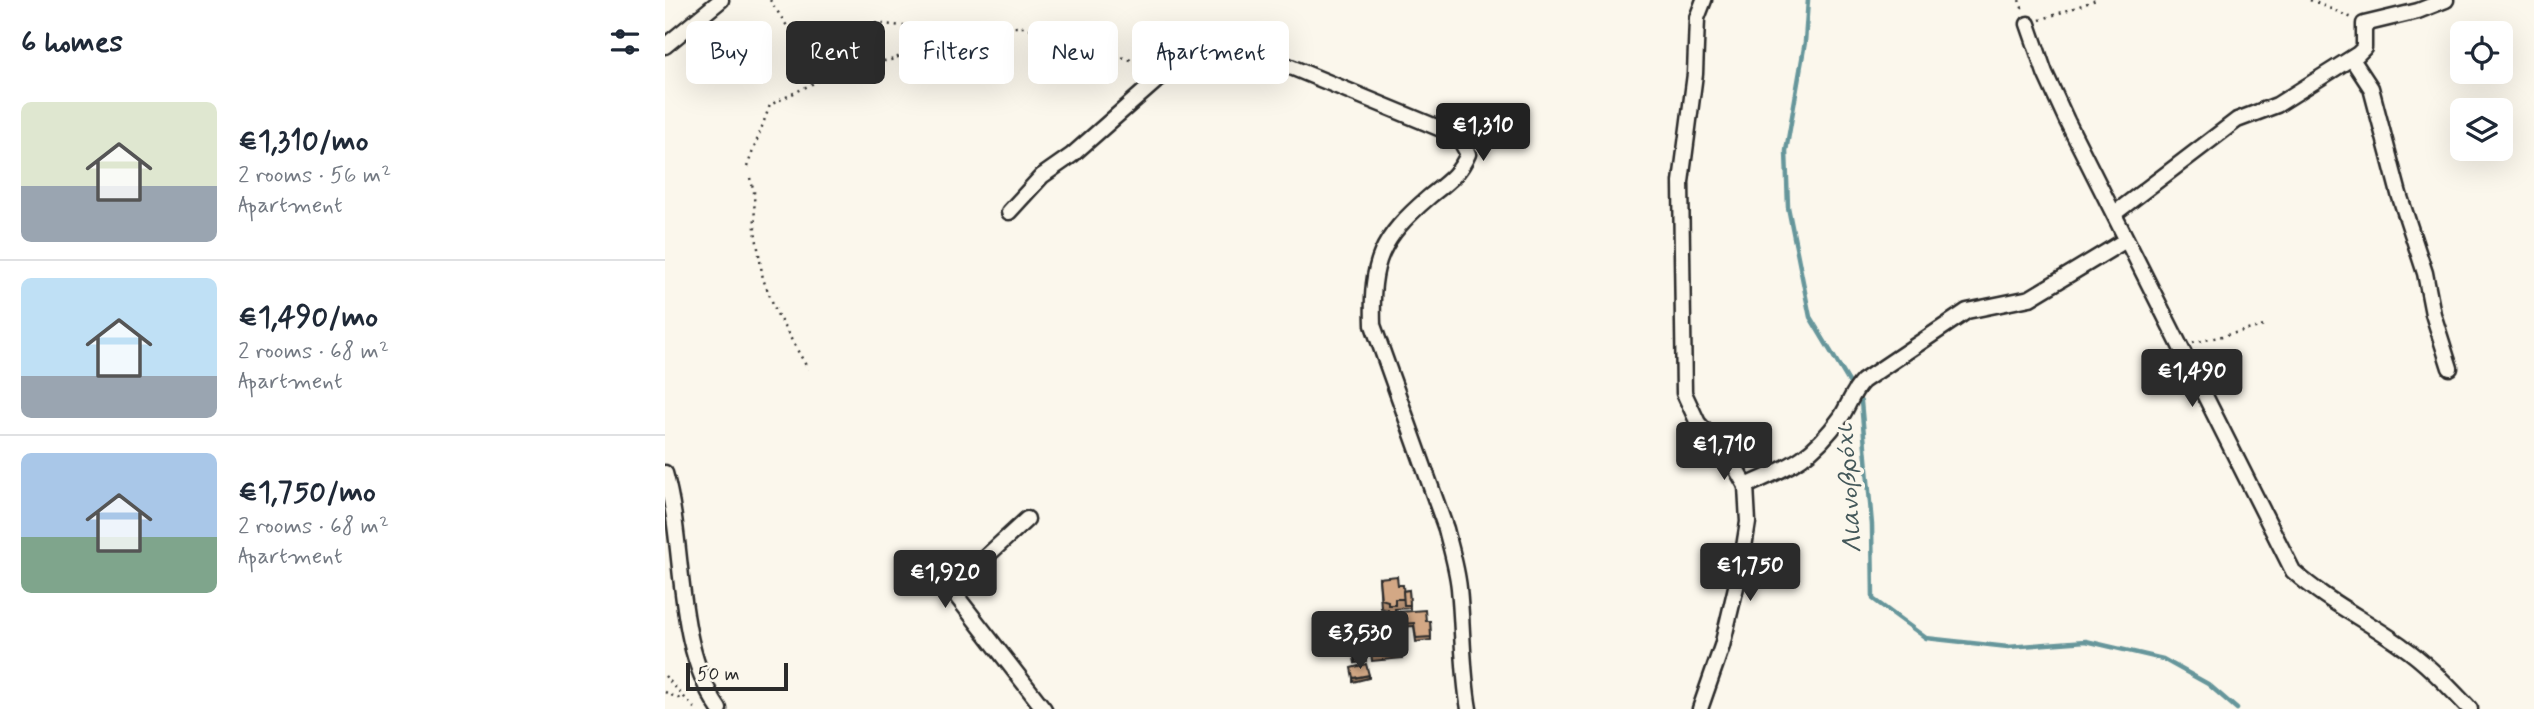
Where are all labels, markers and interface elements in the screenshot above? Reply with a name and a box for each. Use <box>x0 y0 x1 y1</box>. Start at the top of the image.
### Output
chip: Buy <box>686 21 772 84</box>
chip: Rent <box>786 21 885 84</box>
chip: Filters <box>899 21 1014 84</box>
chip: New <box>1028 21 1118 84</box>
chip: Apartment <box>1132 21 1289 84</box>
map controls <box>2450 21 2513 161</box>
button: locate <box>2450 21 2513 84</box>
text: 6 homes <box>21 23 123 62</box>
icon: filters <box>606 23 644 61</box>
button: layers <box>2450 98 2513 161</box>
pin: €1,310 <box>1426 104 1540 163</box>
text: €1,310 <box>1452 111 1514 141</box>
text: €1,310/mo <box>238 122 369 161</box>
icon: home <box>77 130 161 214</box>
text: 2 rooms · 56 m² <box>238 161 391 191</box>
text: Apartment <box>238 191 343 221</box>
text: €1,490/mo <box>238 298 378 337</box>
icon: home <box>77 306 161 390</box>
text: 2 rooms · 68 m² <box>238 337 389 367</box>
pin: €1,490 <box>2135 350 2249 409</box>
text: €1,490 <box>2157 357 2227 387</box>
text: Apartment <box>238 367 343 397</box>
pin: €1,710 <box>1667 422 1781 482</box>
water label: Λιανοβρόχι <box>1828 422 1871 555</box>
text: €1,710 <box>1692 430 1756 460</box>
text: €1,750/mo <box>238 473 376 512</box>
icon: home <box>77 481 161 565</box>
text: 2 rooms · 68 m² <box>238 512 389 542</box>
text: Apartment <box>238 542 343 572</box>
pin: €1,750 <box>1693 544 1807 603</box>
pin: €1,920 <box>888 550 1002 610</box>
text: €1,750 <box>1716 551 1784 581</box>
text: €1,920 <box>910 558 980 588</box>
pin: €3,530 <box>1303 612 1417 671</box>
text: €3,530 <box>1328 619 1392 649</box>
scale bar <box>686 660 787 692</box>
text: 50 m <box>697 662 740 687</box>

